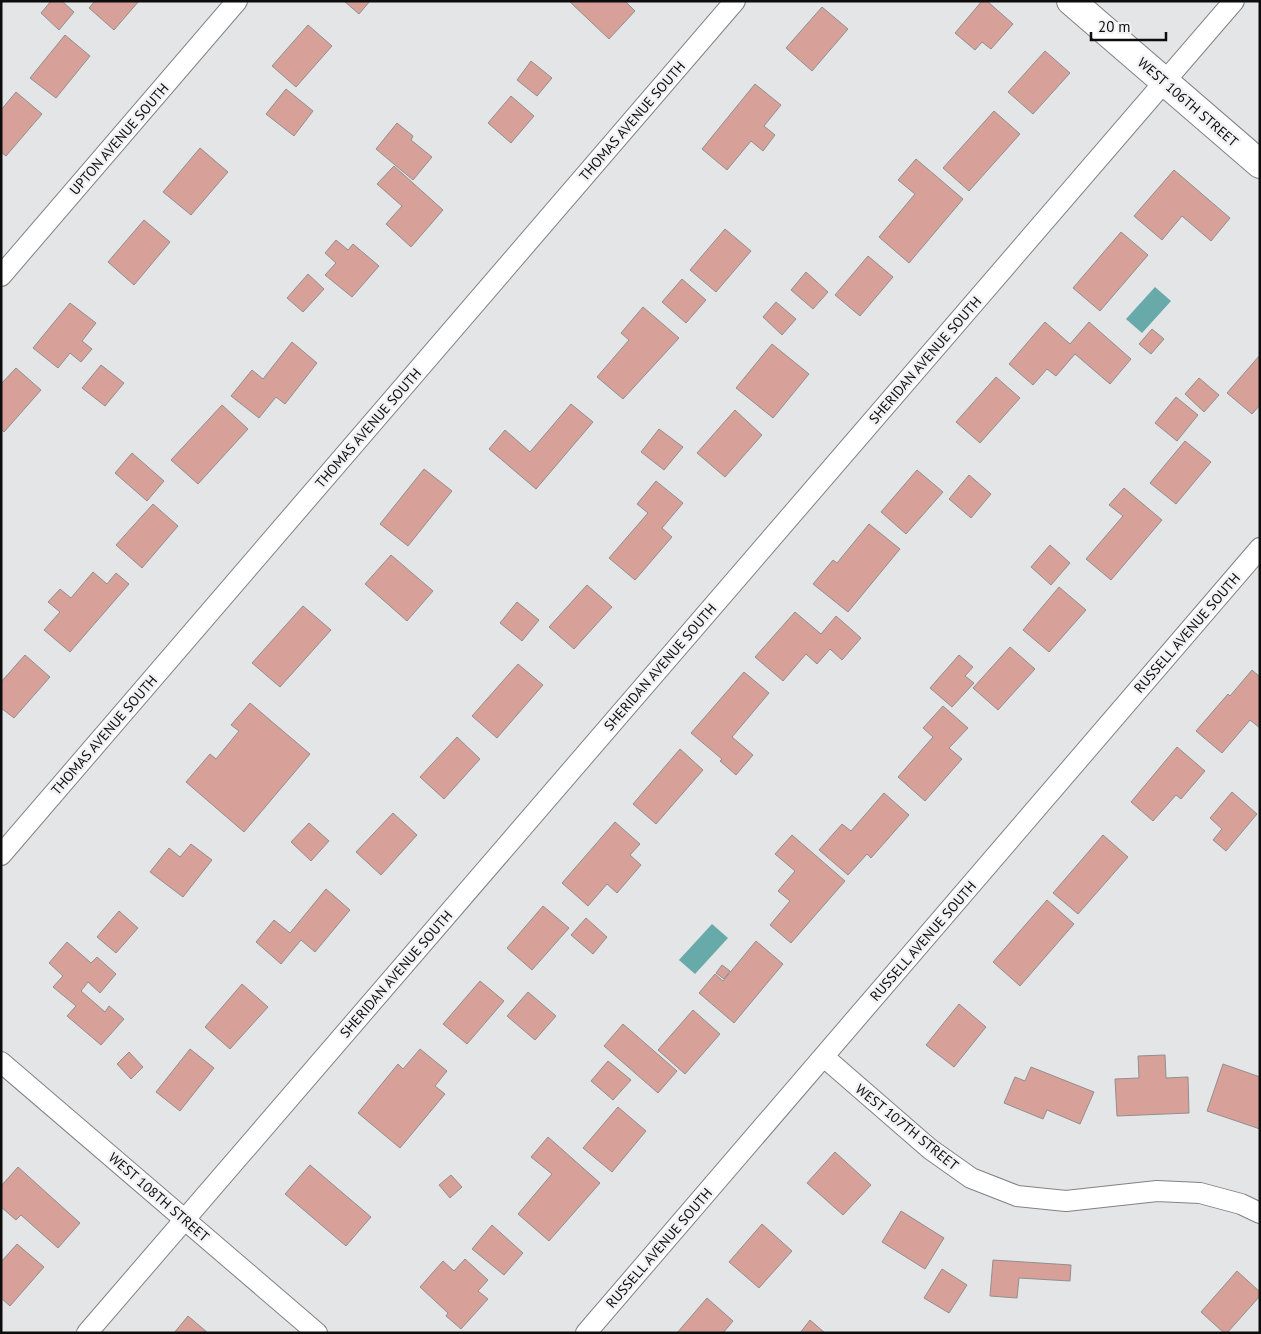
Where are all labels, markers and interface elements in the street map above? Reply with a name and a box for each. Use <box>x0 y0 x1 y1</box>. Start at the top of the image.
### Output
scale bar <box>1091 10 1166 42</box>
text: 20 m <box>1098 17 1131 36</box>
street label: WEST 106TH STREET <box>1134 53 1242 151</box>
street label: THOMAS AVENUE SOUTH <box>575 57 689 185</box>
street label: UPTON AVENUE SOUTH <box>66 79 172 199</box>
street label: SHERIDAN AVENUE SOUTH <box>865 293 985 427</box>
street label: THOMAS AVENUE SOUTH <box>311 364 425 492</box>
street label: RUSSELL AVENUE SOUTH <box>1130 569 1244 697</box>
street label: SHERIDAN AVENUE SOUTH <box>600 600 720 734</box>
street label: THOMAS AVENUE SOUTH <box>47 671 161 799</box>
street label: RUSSELL AVENUE SOUTH <box>866 877 980 1005</box>
street label: SHERIDAN AVENUE SOUTH <box>336 907 456 1041</box>
street label: WEST 107TH STREET <box>852 1080 962 1174</box>
street label: WEST 108TH STREET <box>105 1148 213 1246</box>
street label: RUSSELL AVENUE SOUTH <box>602 1184 716 1312</box>

